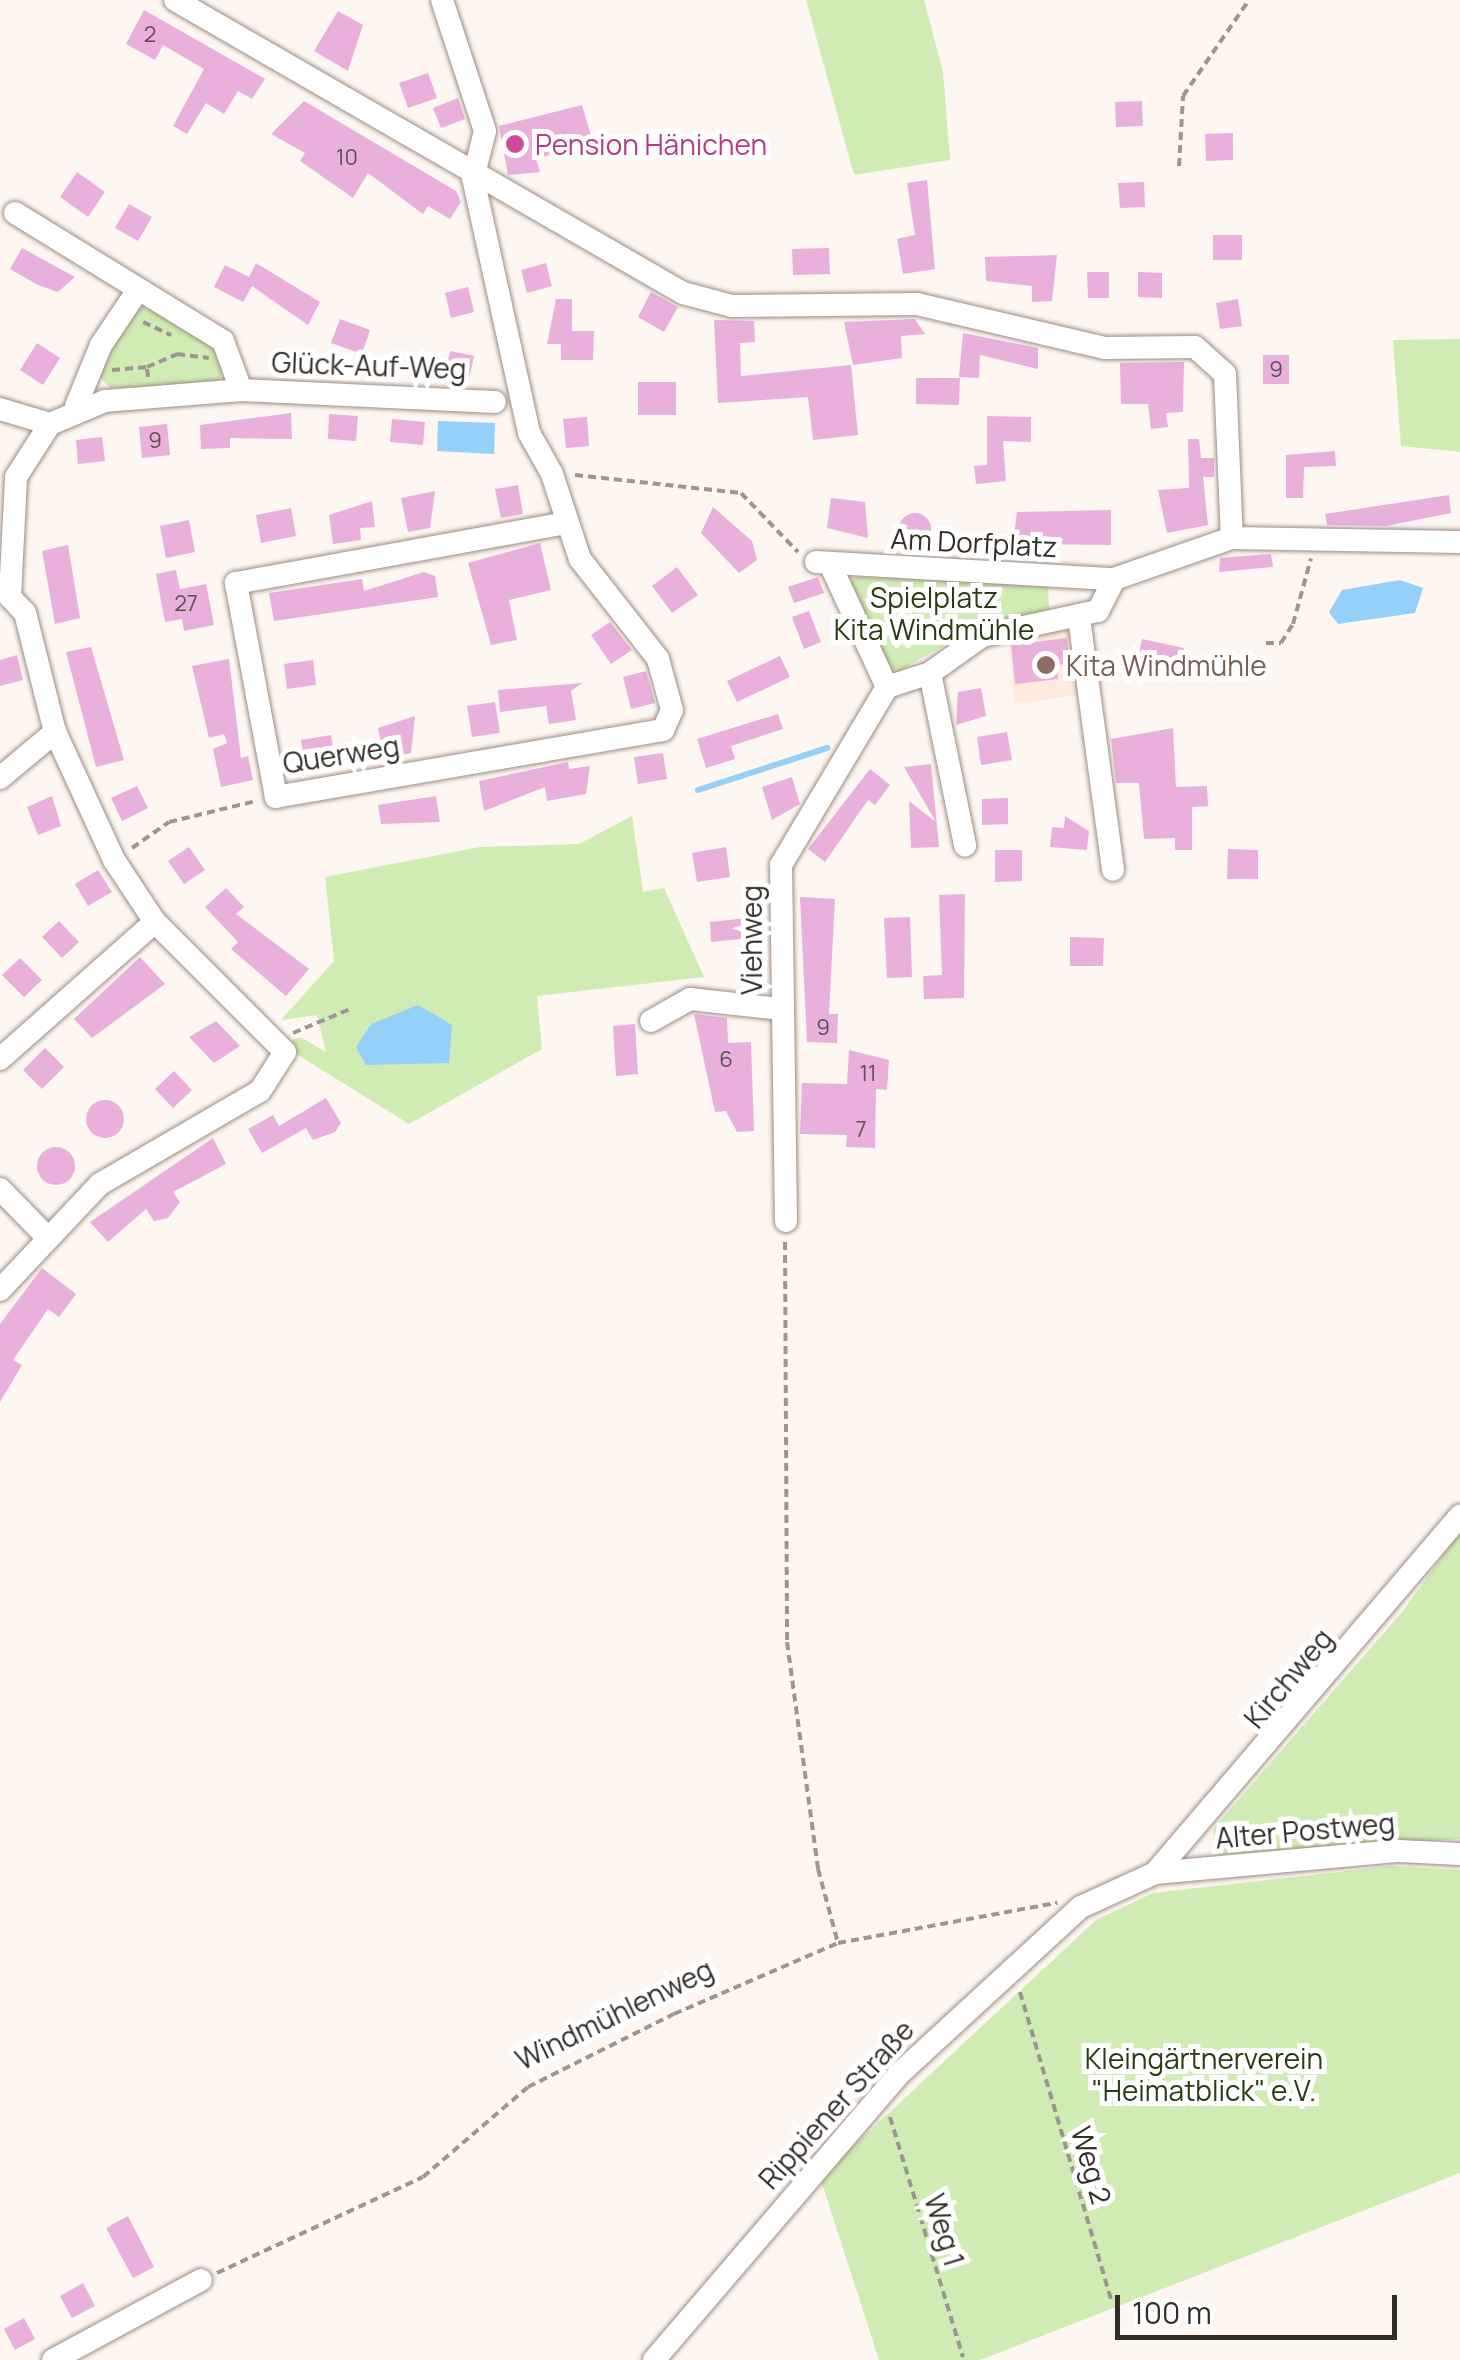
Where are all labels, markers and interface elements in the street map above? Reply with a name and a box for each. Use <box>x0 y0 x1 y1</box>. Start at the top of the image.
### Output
house number: 2 <box>144 22 156 48</box>
place label: Pension Hänichen <box>535 127 767 161</box>
marker: Pension Hänichen <box>504 133 526 155</box>
house number: 10 <box>336 145 358 171</box>
street label: Glück-Auf-Weg <box>271 345 467 385</box>
house number: 9 <box>1269 357 1283 383</box>
house number: 9 <box>148 428 162 454</box>
street label: Am Dorfplatz <box>890 521 1058 563</box>
park label: Spielplatz Kita Windmühle <box>834 580 1034 646</box>
house number: 27 <box>174 591 198 617</box>
place label: Kita Windmühle <box>1066 648 1267 682</box>
marker: Kita Windmühle <box>1035 654 1057 676</box>
street label: Querweg <box>280 728 402 780</box>
street label: Viehweg <box>734 885 768 995</box>
house number: 9 <box>816 1015 830 1041</box>
house number: 6 <box>719 1047 733 1073</box>
house number: 11 <box>859 1061 877 1087</box>
house number: 7 <box>855 1117 867 1143</box>
street label: Kirchweg <box>1237 1622 1339 1734</box>
street label: Alter Postweg <box>1214 1805 1396 1855</box>
street label: Windmühlenweg <box>510 1952 718 2076</box>
street label: Rippiener Straße <box>752 2013 920 2195</box>
park label: Kleingärtnerverein "Heimatblick" e.V. <box>1085 2041 1323 2107</box>
street label: Weg 2 <box>1065 2122 1119 2208</box>
street label: Weg 1 <box>918 2190 972 2270</box>
scale bar <box>1120 2275 1402 2337</box>
text: 100 m <box>1132 2292 1212 2333</box>

